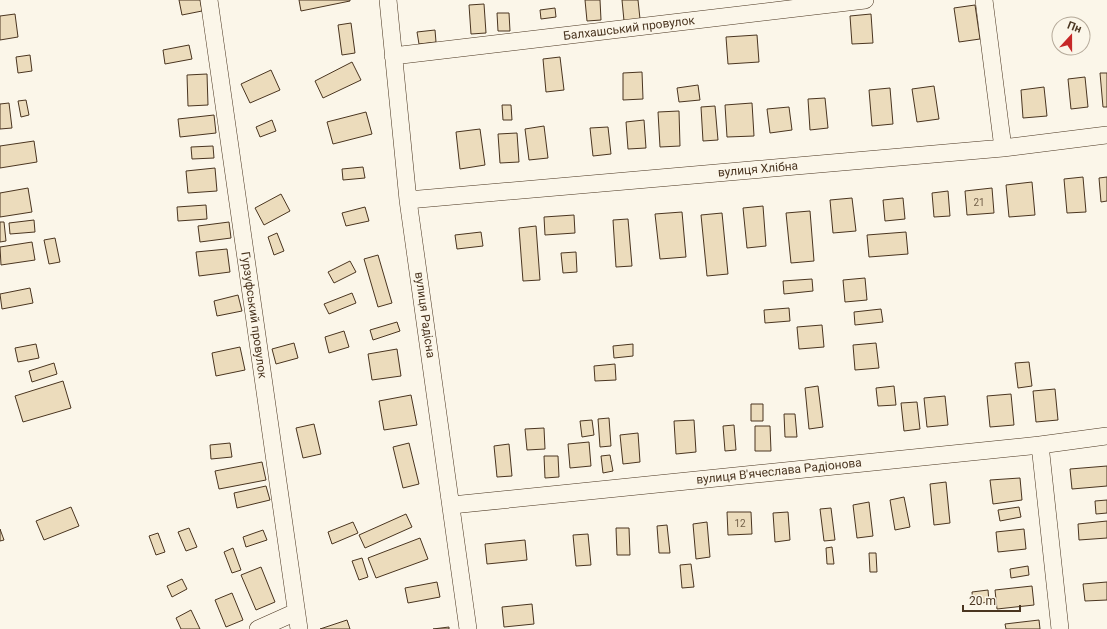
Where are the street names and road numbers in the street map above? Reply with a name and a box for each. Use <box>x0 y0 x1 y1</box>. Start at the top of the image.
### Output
street label: Балхашський провулок <box>562 13 696 43</box>
street label: вулиця Хлібна <box>717 159 799 179</box>
street label: Гурзуфський провулок <box>238 251 270 380</box>
street label: вулиця Радісна <box>412 271 438 359</box>
street label: вулиця В'ячеслава Радіонова <box>696 455 862 487</box>

